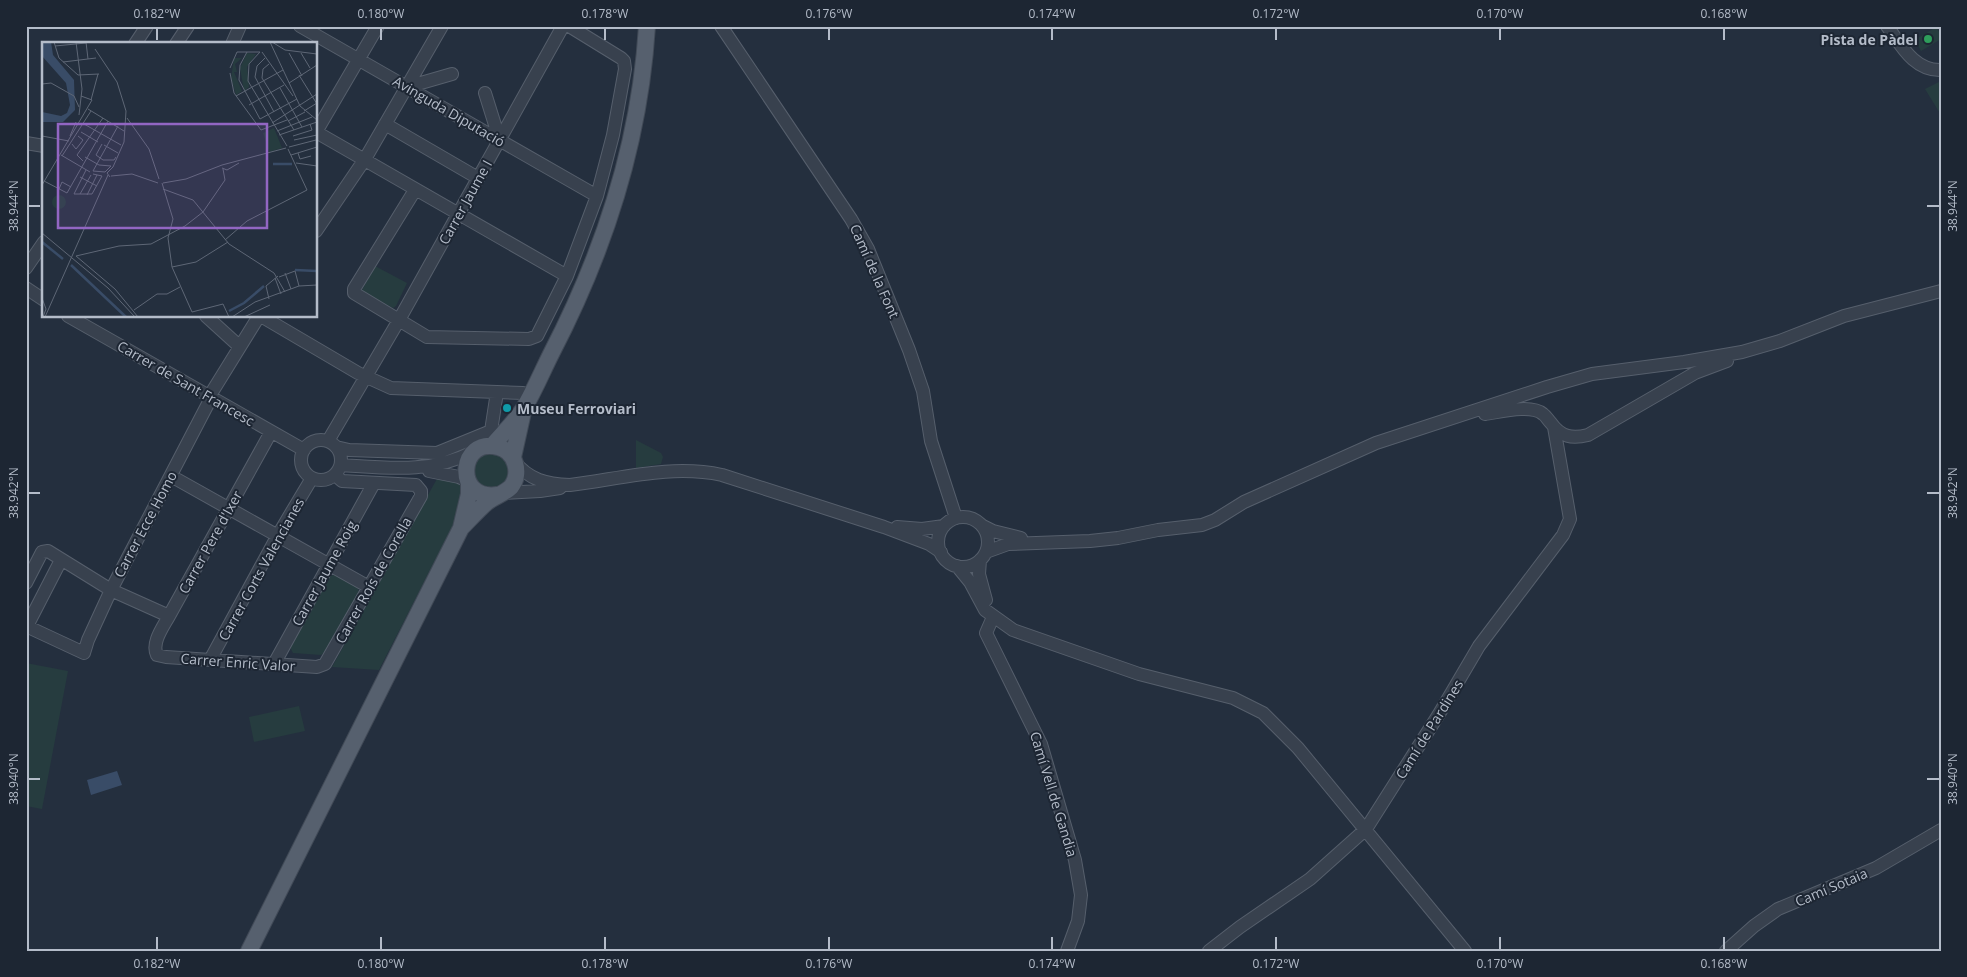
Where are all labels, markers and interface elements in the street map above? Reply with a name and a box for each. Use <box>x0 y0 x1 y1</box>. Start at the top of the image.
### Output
text: 0.182°W <box>134 5 180 22</box>
text: 0.180°W <box>358 5 404 22</box>
text: 0.178°W <box>582 5 628 22</box>
text: 0.176°W <box>806 5 852 22</box>
text: 0.174°W <box>1029 5 1075 22</box>
text: 0.172°W <box>1253 5 1299 22</box>
text: 0.170°W <box>1477 5 1523 22</box>
text: 0.168°W <box>1701 5 1747 22</box>
place label: Pista de Pàdel <box>1820 30 1918 49</box>
marker: Pista de Pàdel <box>1922 33 1934 45</box>
inset map <box>42 42 318 318</box>
street label: Avinguda Diputació <box>390 71 508 151</box>
street label: Carrer Jaume I <box>434 156 496 248</box>
text: 38.944°N <box>5 180 22 232</box>
text: 38.944°N <box>1944 180 1961 232</box>
street label: Camí de la Font <box>846 221 904 321</box>
street label: Carrer de Sant Francesc <box>114 336 258 430</box>
place label: Museu Ferroviari <box>517 399 636 418</box>
marker: Museu Ferroviari <box>501 402 513 414</box>
text: 38.942°N <box>5 467 22 519</box>
street label: Carrer Ecce Homo <box>109 467 181 581</box>
text: 38.942°N <box>1944 467 1961 519</box>
street label: Carrer Pere d'Ixer <box>174 487 246 597</box>
street label: Carrer Corts Valencianes <box>214 494 308 644</box>
street label: Carrer Roís de Corella <box>330 513 416 647</box>
street label: Carrer Jaume Roig <box>287 516 361 629</box>
street label: Carrer Enric Valor <box>180 649 296 676</box>
street label: Camí de Pardines <box>1391 675 1467 782</box>
street label: Camí Vell de Gandia <box>1026 729 1082 859</box>
text: 38.940°N <box>5 753 22 805</box>
text: 38.940°N <box>1944 753 1961 805</box>
street label: Camí Sotaia <box>1792 863 1870 911</box>
text: 0.182°W <box>134 955 180 972</box>
text: 0.180°W <box>358 955 404 972</box>
text: 0.178°W <box>582 955 628 972</box>
text: 0.176°W <box>806 955 852 972</box>
text: 0.174°W <box>1029 955 1075 972</box>
text: 0.172°W <box>1253 955 1299 972</box>
text: 0.170°W <box>1477 955 1523 972</box>
text: 0.168°W <box>1701 955 1747 972</box>

